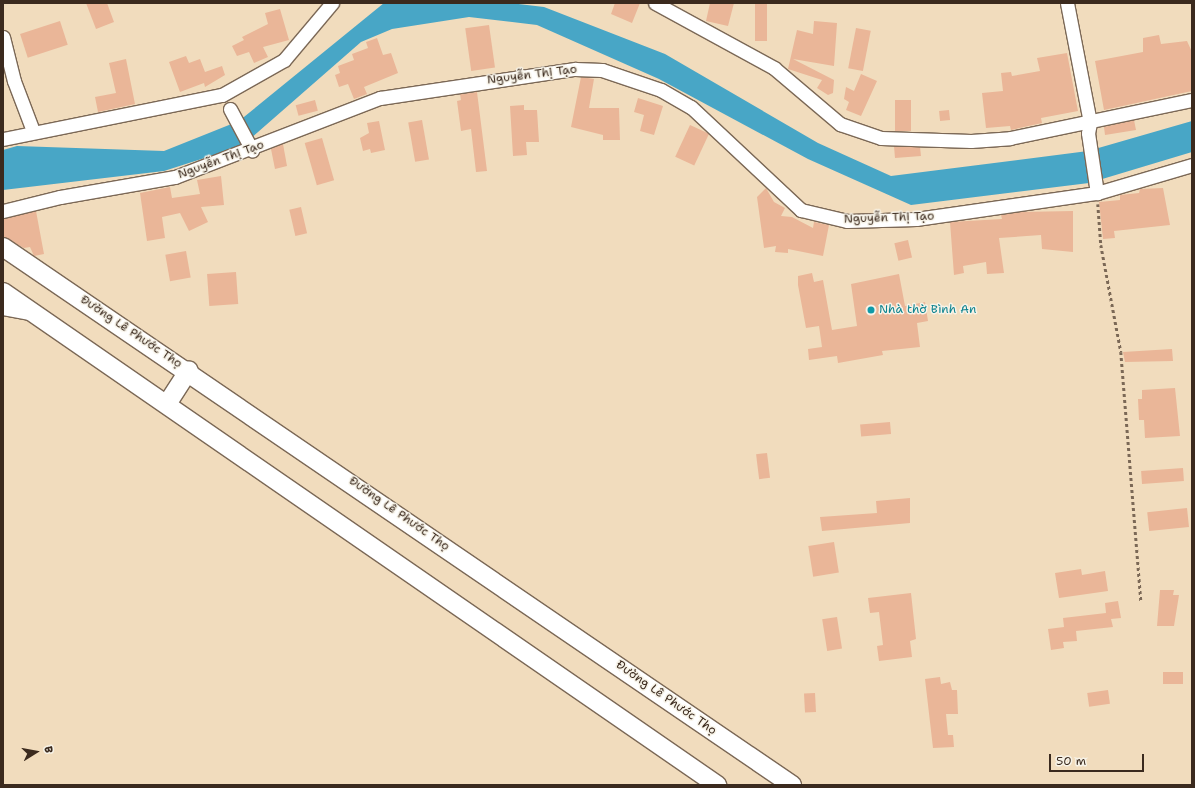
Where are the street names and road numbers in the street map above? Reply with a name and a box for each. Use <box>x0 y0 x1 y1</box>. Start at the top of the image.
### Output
street label: Nguyễn Thị Tạo <box>486 62 578 88</box>
street label: Nguyễn Thị Tạo <box>176 138 266 182</box>
street label: Nguyễn Thị Tạo <box>844 209 934 227</box>
street label: Đường Lê Phước Thọ <box>77 293 185 371</box>
street label: Đường Lê Phước Thọ <box>346 474 452 554</box>
street label: Đường Lê Phước Thọ <box>613 658 719 738</box>

